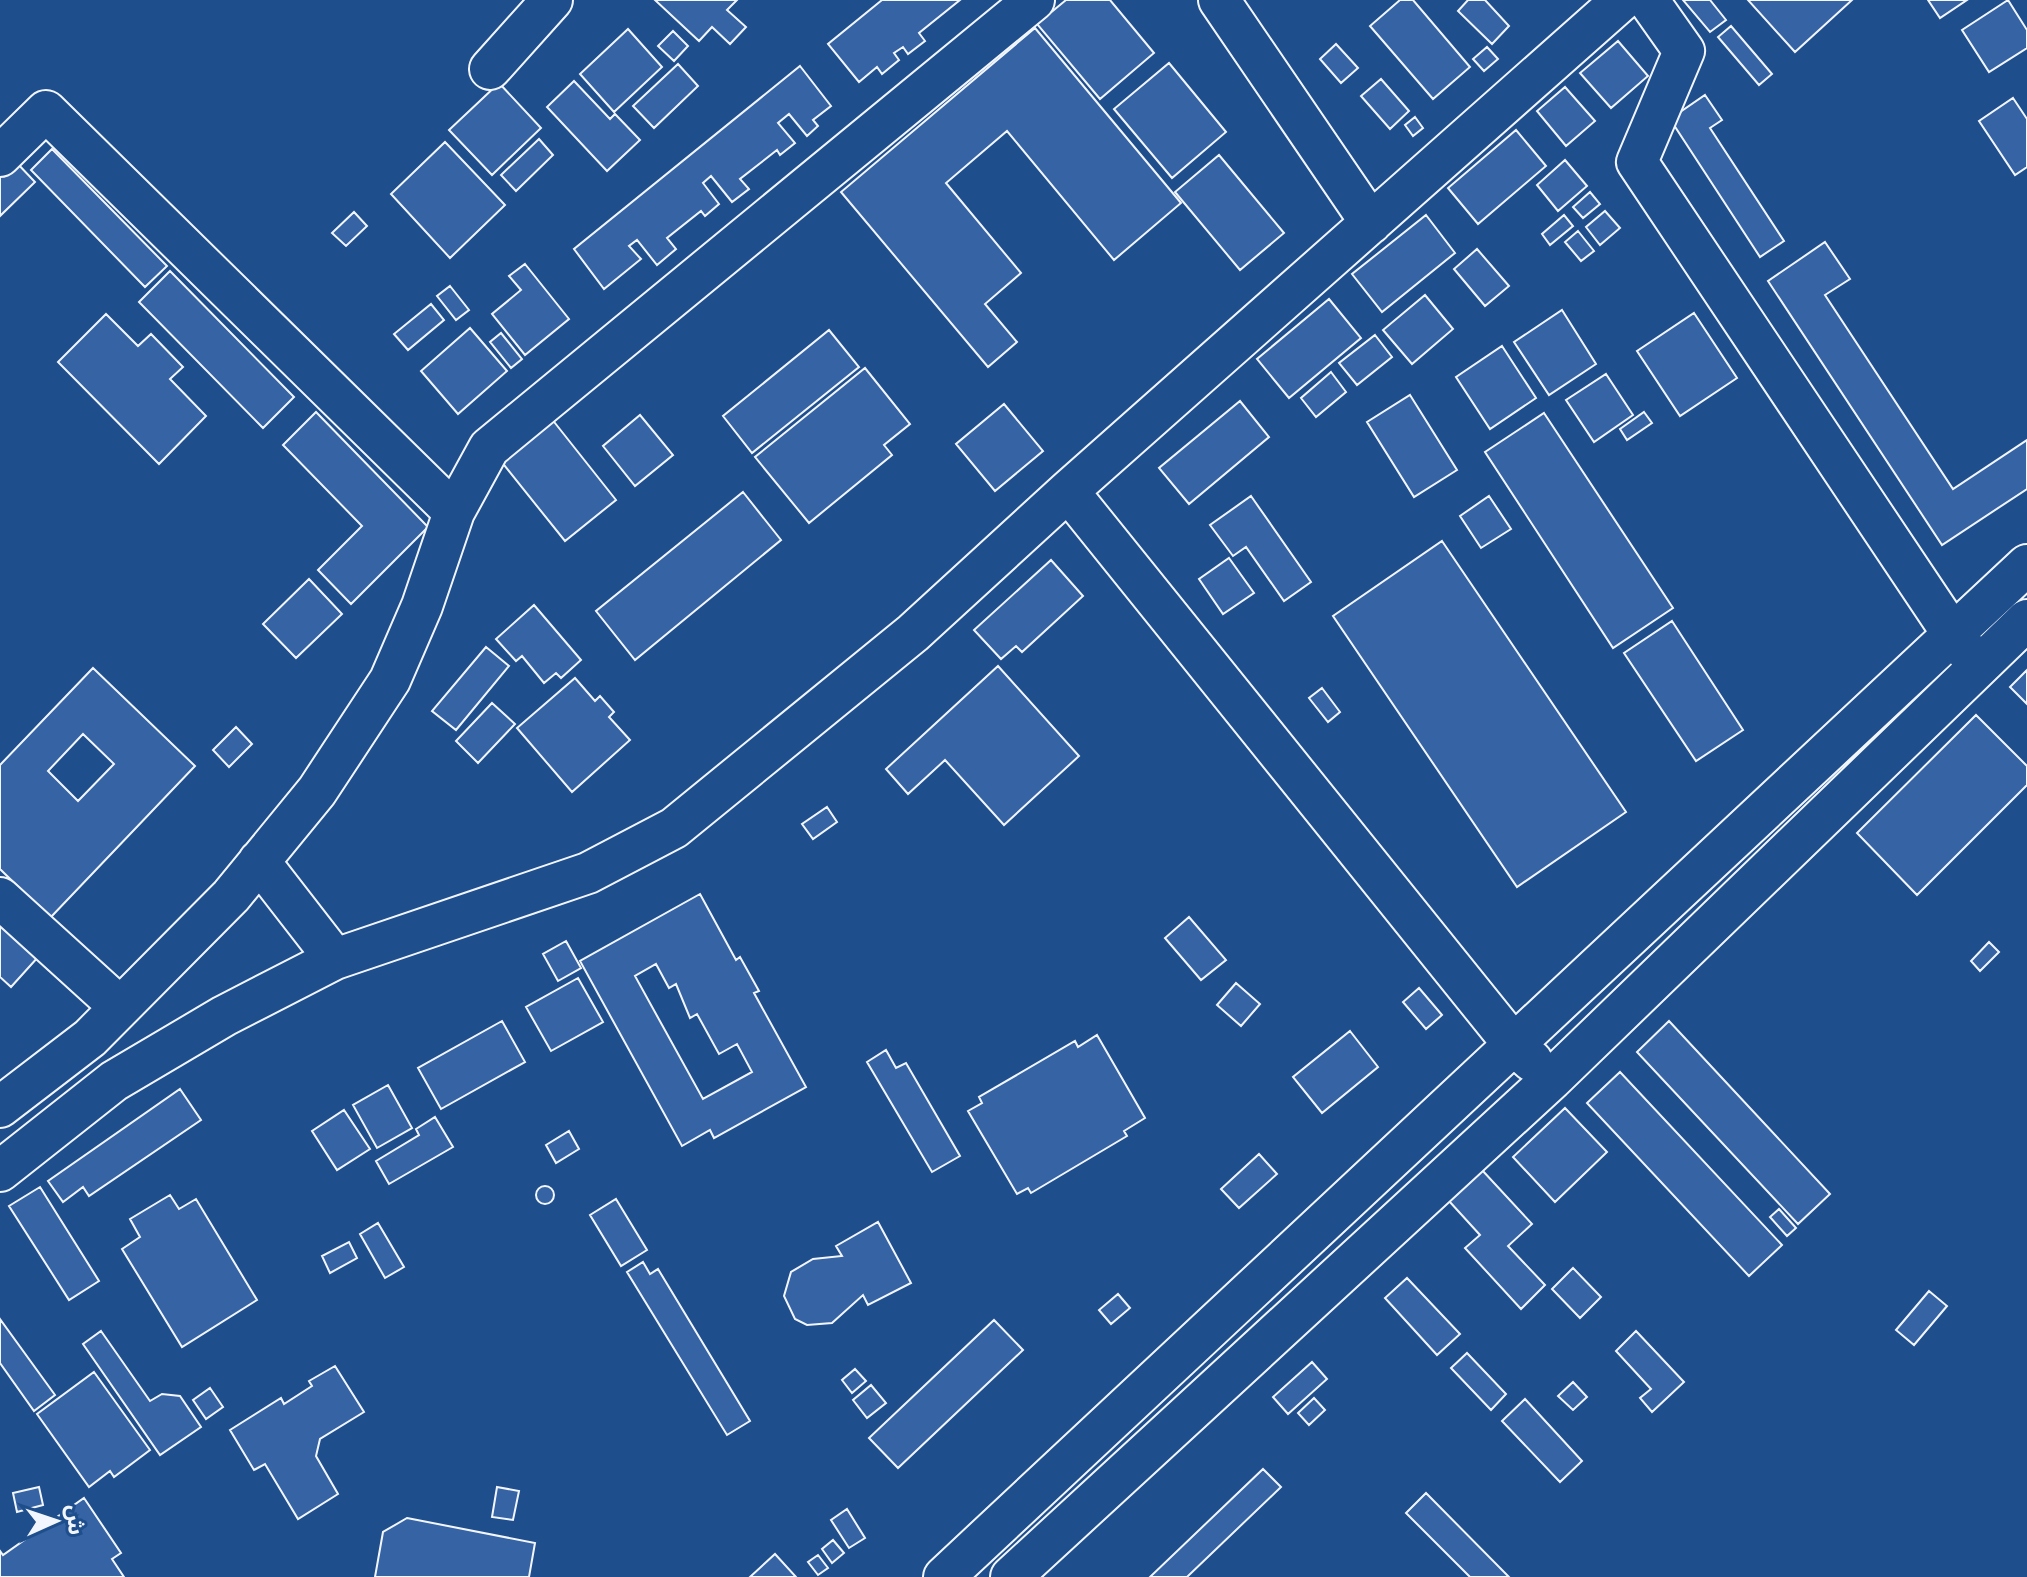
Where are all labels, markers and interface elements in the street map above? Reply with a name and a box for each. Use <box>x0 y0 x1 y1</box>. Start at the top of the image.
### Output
north arrow <box>16 1481 96 1561</box>
text: ش <box>61 1504 90 1536</box>

